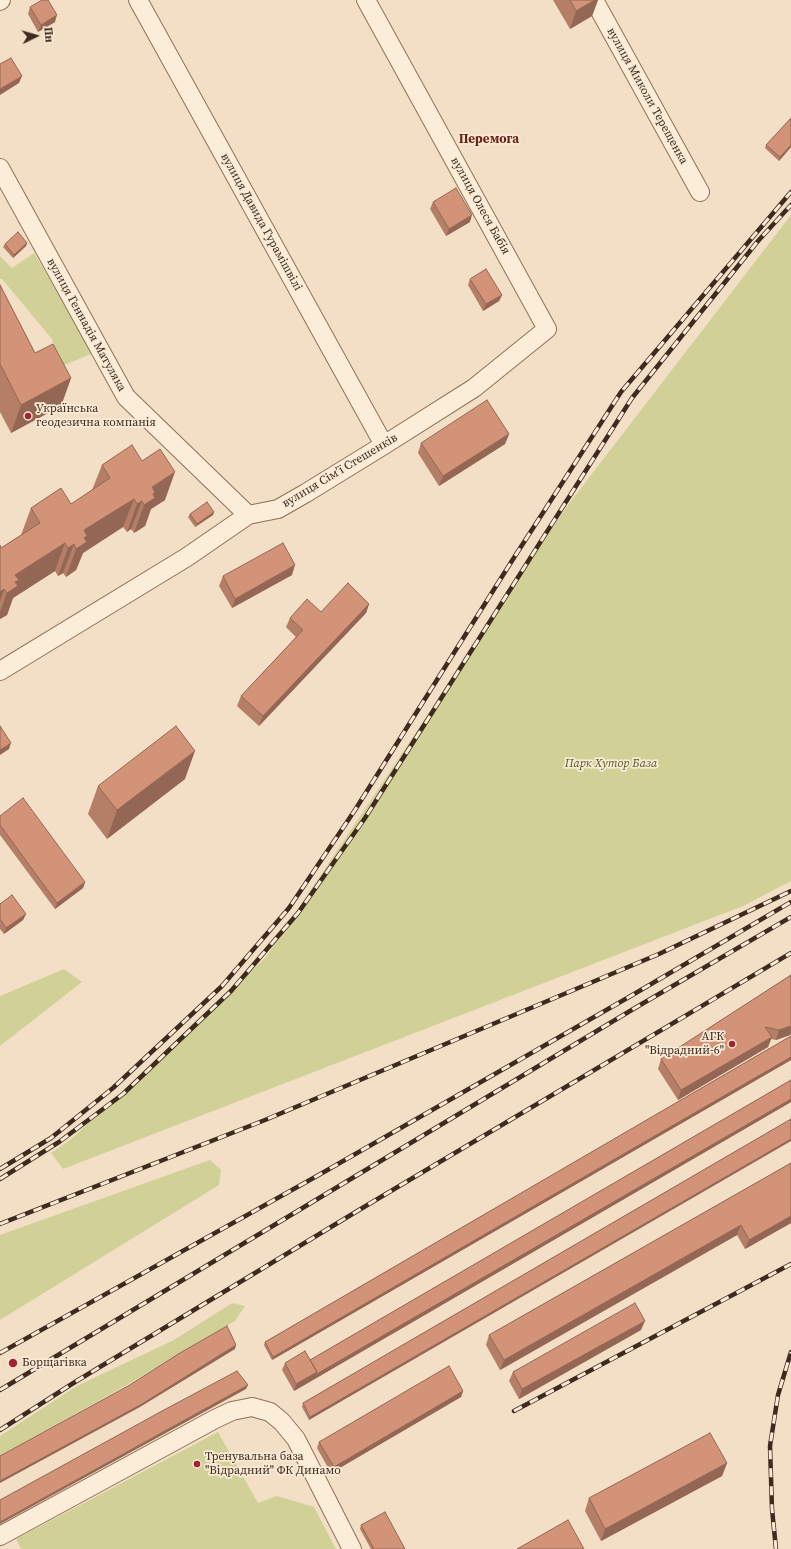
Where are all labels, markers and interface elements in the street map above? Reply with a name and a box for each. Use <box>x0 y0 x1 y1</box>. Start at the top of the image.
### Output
north arrow <box>16 16 56 56</box>
street label: вулиця Миколи Терещенка <box>603 25 691 167</box>
text: Пн <box>40 27 57 43</box>
district label: Перемога <box>459 132 519 148</box>
street label: вулиця Давида Гурамішвілі <box>217 151 305 293</box>
street label: вулиця Олеся Бабія <box>447 155 513 257</box>
street label: вулиця Геннадія Матуляка <box>43 256 129 394</box>
place label: Українська геодезична компанія <box>36 402 156 430</box>
marker: Українська геодезична компанія <box>23 411 33 421</box>
street label: вулиця Сімʼї Стешенків <box>280 431 400 511</box>
park label: Парк Хутор База <box>565 757 657 771</box>
place label: АГК "Відрадний-6" <box>645 1030 724 1058</box>
marker: АГК "Відрадний-6" <box>727 1039 737 1049</box>
place label: Борщагівка <box>22 1356 87 1370</box>
marker: Борщагівка <box>7 1357 19 1369</box>
place label: Тренувальна база "Відрадний" ФК Динамо <box>205 1450 341 1478</box>
marker: Тренувальна база "Відрадний" ФК Динамо <box>192 1459 202 1469</box>

